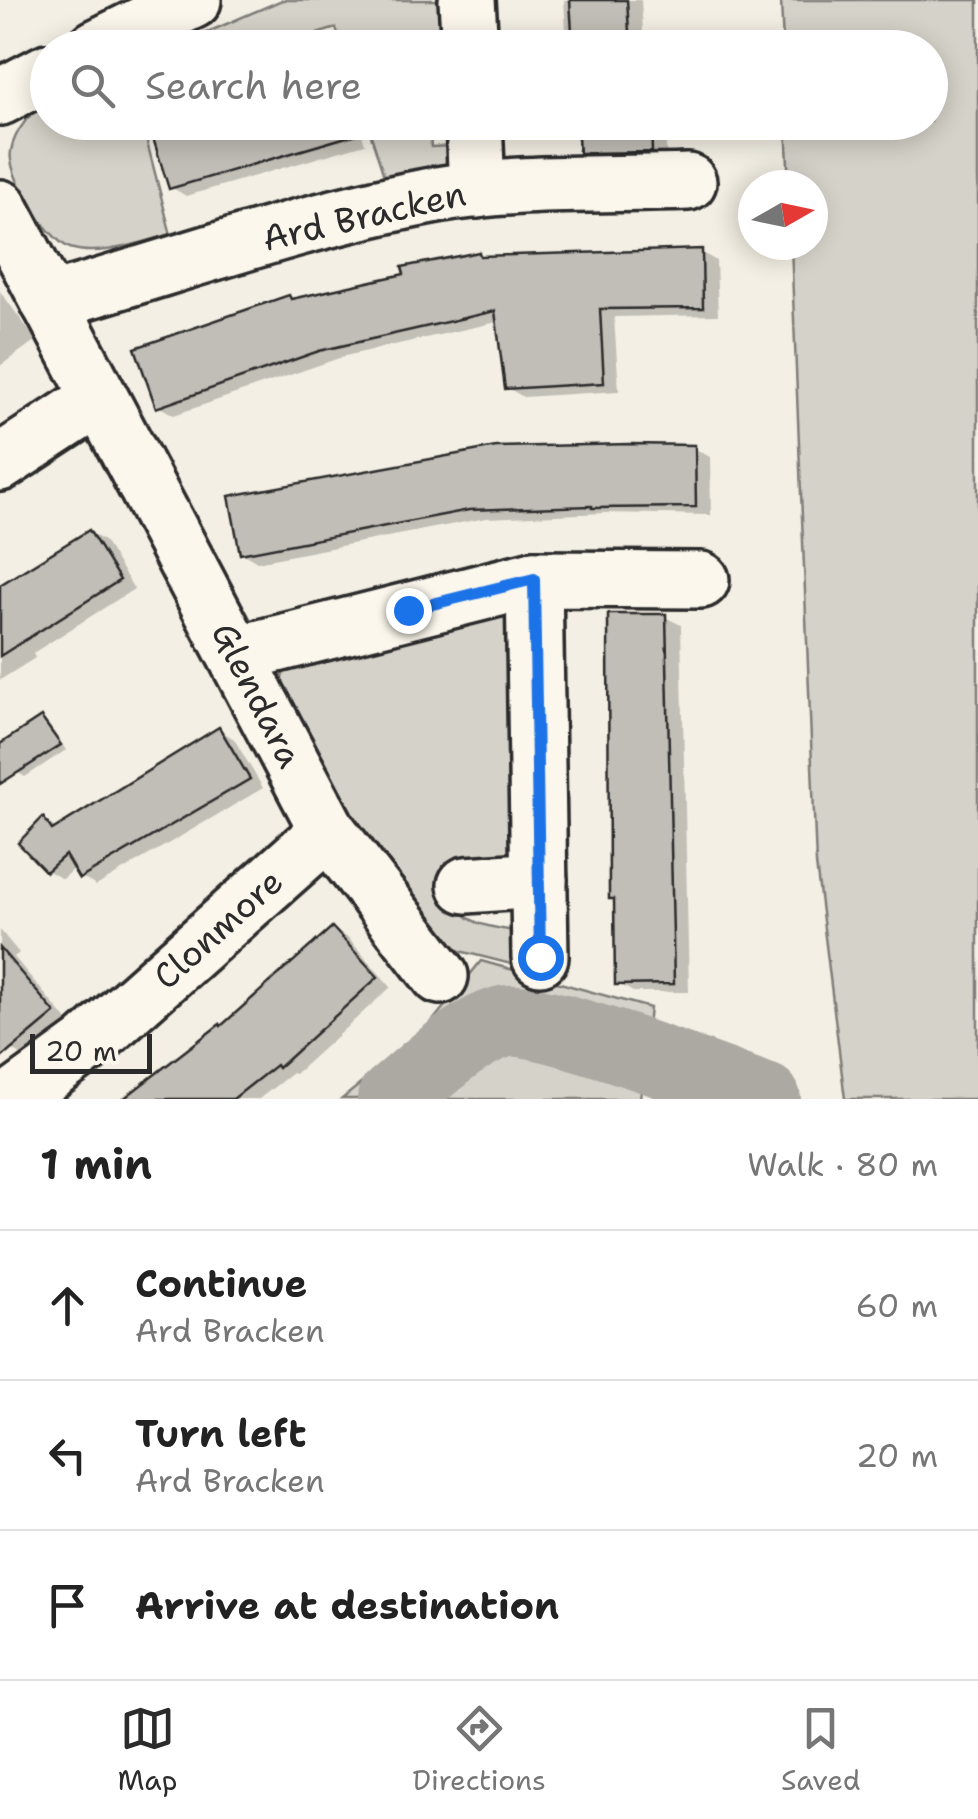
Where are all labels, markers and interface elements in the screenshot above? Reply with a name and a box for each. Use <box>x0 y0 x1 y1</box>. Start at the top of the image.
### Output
search box <box>30 30 948 140</box>
icon: search <box>65 58 120 113</box>
text: Search here <box>145 60 362 111</box>
street label: Ard Bracken <box>258 169 470 262</box>
north arrow <box>738 170 828 260</box>
route end <box>386 588 432 634</box>
street label: Glendara <box>201 614 314 776</box>
street label: Clonmore <box>143 858 293 999</box>
route start <box>518 935 564 981</box>
scale bar <box>30 1029 152 1074</box>
text: 20 m <box>45 1032 117 1070</box>
text: 1 min <box>40 1136 152 1192</box>
text: Walk · 80 m <box>747 1143 938 1186</box>
text: Continue <box>135 1258 307 1309</box>
icon: ahead <box>40 1278 95 1333</box>
text: 60 m <box>856 1284 938 1327</box>
text: Ard Bracken <box>135 1309 325 1352</box>
text: Turn left <box>135 1408 307 1459</box>
icon: left <box>40 1428 95 1483</box>
text: 20 m <box>856 1434 938 1477</box>
text: Ard Bracken <box>135 1459 325 1502</box>
icon: arrive <box>40 1578 95 1633</box>
text: Arrive at destination <box>135 1580 559 1631</box>
tab: Map <box>118 1701 177 1799</box>
tab: Directions <box>412 1701 546 1799</box>
tab: Saved <box>781 1701 860 1799</box>

